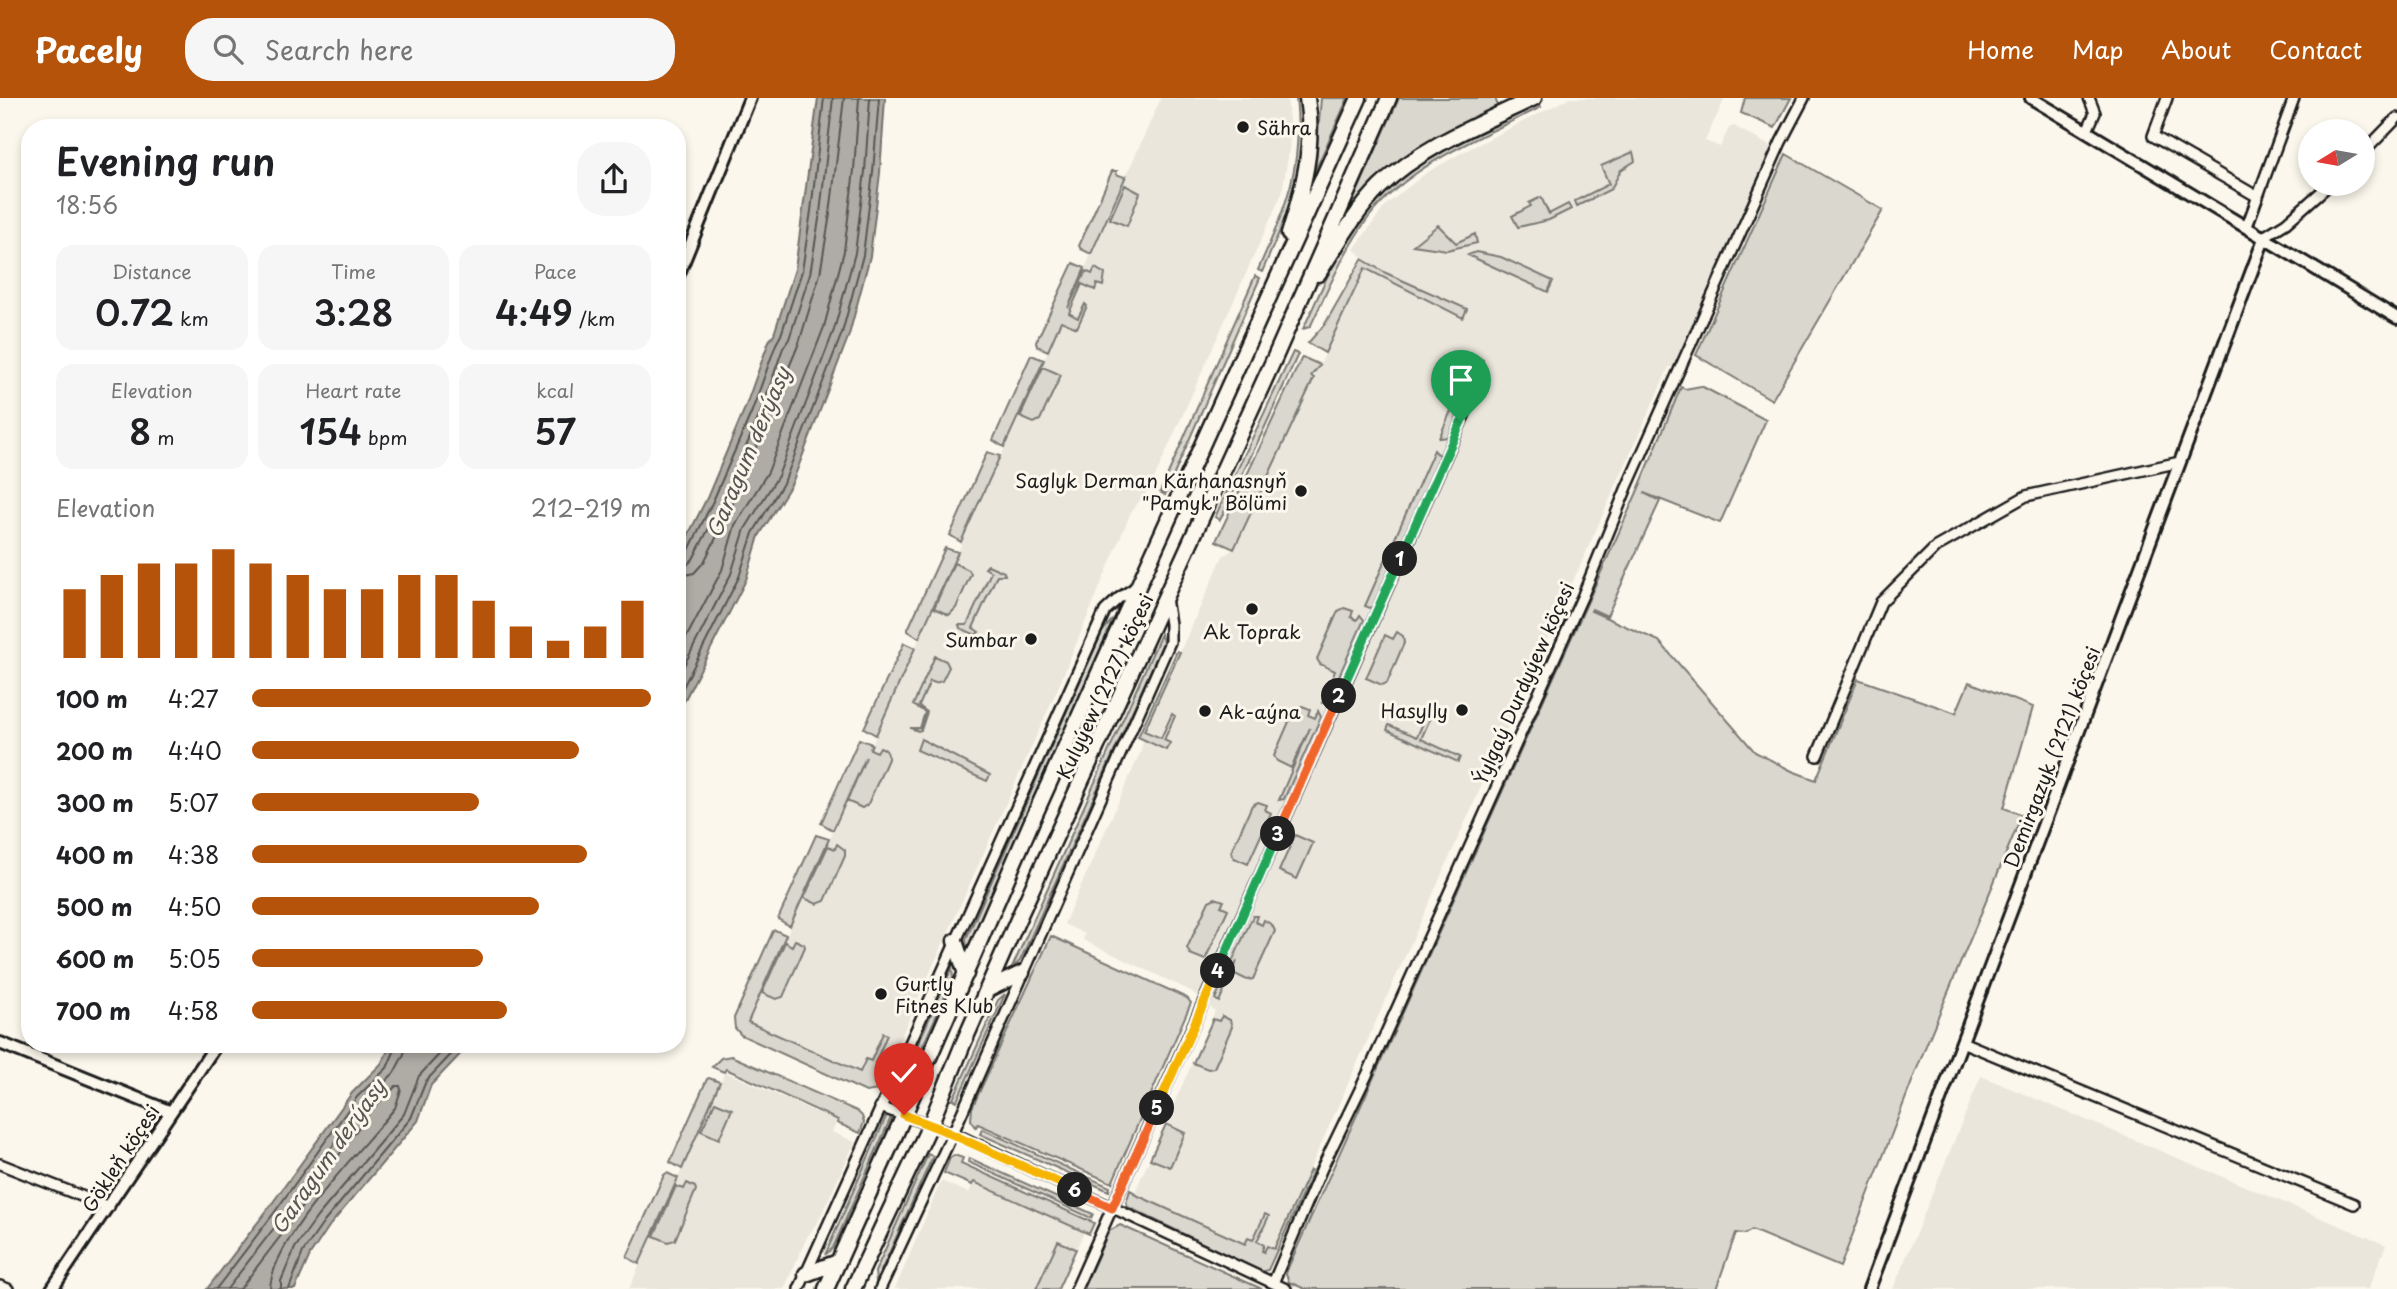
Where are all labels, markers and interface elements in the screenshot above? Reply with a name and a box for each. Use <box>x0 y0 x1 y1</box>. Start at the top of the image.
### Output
search box <box>185 18 675 81</box>
text: Pacely <box>35 24 143 74</box>
icon: search <box>209 30 247 68</box>
text: Search here <box>265 30 413 69</box>
text: Home <box>1967 31 2034 67</box>
text: Map <box>2072 31 2123 67</box>
text: About <box>2161 31 2231 67</box>
text: Contact <box>2269 31 2362 67</box>
place label: Sähra <box>1257 113 1312 141</box>
marker: Sähra <box>1235 119 1251 135</box>
north arrow <box>2298 119 2375 196</box>
map controls <box>2298 119 2375 196</box>
text: Evening run <box>56 132 275 189</box>
button: share <box>577 142 651 216</box>
text: 18:56 <box>56 187 118 222</box>
text: Distance <box>112 257 192 285</box>
text: Time <box>331 257 376 285</box>
text: Pace <box>534 257 577 285</box>
text: 0.72 <box>95 285 174 338</box>
text: 3:28 <box>314 285 393 338</box>
text: 4:49 <box>495 285 573 338</box>
text: km <box>174 304 209 332</box>
text: /km <box>573 304 615 332</box>
pin <box>1431 350 1491 422</box>
water label: Garagum derýasy <box>697 360 798 542</box>
icon: arrive <box>1442 361 1480 399</box>
text: Elevation <box>111 376 193 404</box>
text: Heart rate <box>306 376 401 404</box>
text: kcal <box>536 376 574 404</box>
text: 8 <box>129 404 151 457</box>
text: 154 <box>300 404 362 457</box>
text: 57 <box>534 404 576 457</box>
text: m <box>151 423 175 451</box>
text: bpm <box>362 423 407 451</box>
place label: Saglyk Derman Kärhanasnyň "Pamyk" Bölümi <box>1015 466 1287 516</box>
marker: Saglyk Derman Kärhanasnyň "Pamyk" Bölümi <box>1293 483 1309 499</box>
text: Elevation <box>56 490 155 525</box>
text: 212–219 m <box>531 490 651 525</box>
pin: 1 <box>1382 542 1418 576</box>
text: 1 <box>1395 544 1404 572</box>
street label: Ýylgaý Durdyýew köçesi <box>1466 577 1580 789</box>
street label: Kulyýew (2127) köçesi <box>1049 589 1159 783</box>
marker: Ak Toprak <box>1244 601 1260 617</box>
place label: Ak Toprak <box>1203 617 1301 645</box>
place label: Sumbar <box>945 625 1017 653</box>
marker: Sumbar <box>1023 631 1039 647</box>
street label: Demirgazyk (2121) köçesi <box>1996 642 2106 872</box>
pin: 2 <box>1322 678 1356 714</box>
text: 100 m <box>56 681 128 716</box>
text: 4:27 <box>168 681 219 716</box>
text: 2 <box>1332 681 1345 709</box>
place label: Hasylly <box>1381 696 1448 724</box>
place label: Ak-aýna <box>1219 697 1301 725</box>
marker: Hasylly <box>1454 702 1470 718</box>
marker: Ak-aýna <box>1197 703 1213 719</box>
text: 200 m <box>56 733 133 768</box>
text: 4:40 <box>168 733 222 768</box>
text: 300 m <box>56 785 134 820</box>
text: 5:07 <box>168 785 219 820</box>
pin: 3 <box>1260 816 1296 852</box>
text: 3 <box>1271 819 1284 847</box>
text: 400 m <box>56 837 134 872</box>
text: 4:38 <box>168 837 219 872</box>
text: 500 m <box>56 889 133 924</box>
text: 4:50 <box>168 889 221 924</box>
text: 600 m <box>56 941 134 976</box>
text: 5:05 <box>168 941 221 976</box>
pin: 4 <box>1200 954 1236 988</box>
text: 4 <box>1211 956 1224 984</box>
place label: Gurtly Fitnes Klub <box>895 969 993 1019</box>
marker: Gurtly Fitnes Klub <box>873 986 889 1002</box>
text: 700 m <box>56 993 131 1028</box>
text: 4:58 <box>168 993 219 1028</box>
pin <box>874 1043 934 1115</box>
icon: check <box>885 1054 923 1092</box>
water label: Garagum derýasy <box>262 1070 394 1240</box>
pin: 5 <box>1140 1090 1174 1126</box>
text: 5 <box>1150 1093 1163 1121</box>
street label: Gökleň köçesi <box>75 1099 165 1217</box>
pin: 6 <box>1058 1172 1092 1208</box>
text: 6 <box>1068 1175 1081 1203</box>

